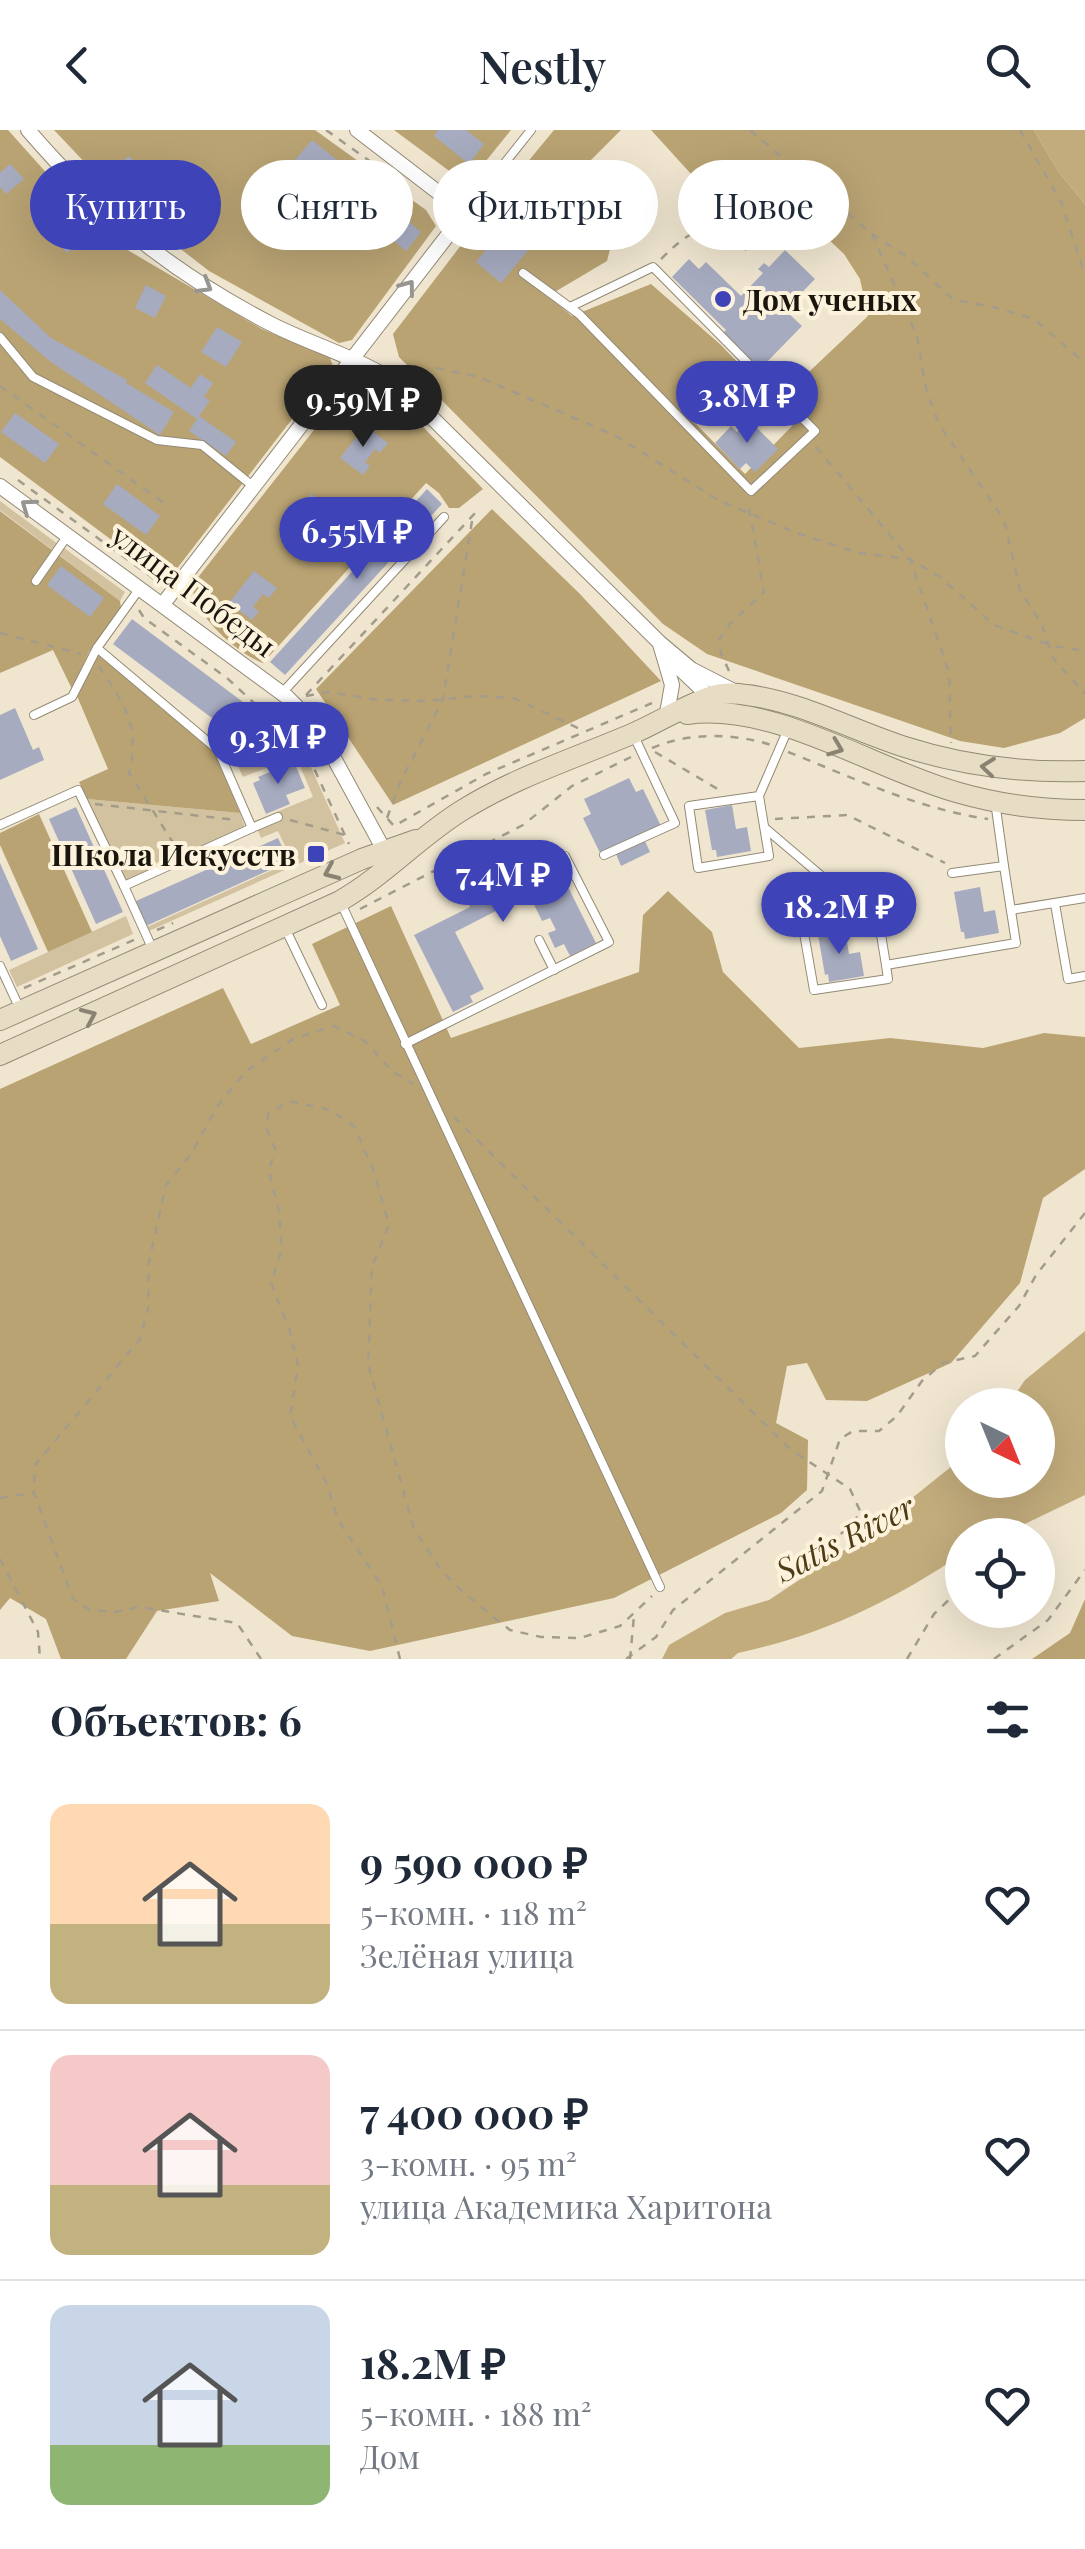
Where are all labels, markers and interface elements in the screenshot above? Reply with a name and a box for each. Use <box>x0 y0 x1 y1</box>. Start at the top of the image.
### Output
text: Nestly <box>479 35 606 95</box>
icon: back <box>50 38 105 93</box>
icon: search <box>980 38 1035 93</box>
chip: Купить <box>30 160 221 250</box>
chip: Снять <box>241 160 413 250</box>
chip: Фильтры <box>433 160 658 250</box>
chip: Новое <box>678 160 849 250</box>
one-way arrow <box>194 274 212 293</box>
place label: Дом ученых <box>743 279 918 319</box>
one-way arrow <box>396 280 414 298</box>
marker: Дом ученых <box>712 288 734 310</box>
pin: 3.8M ₽ <box>666 361 828 446</box>
pin: 9.59M ₽ <box>271 365 455 450</box>
text: 3.8M ₽ <box>698 372 796 415</box>
text: 9.59M ₽ <box>306 376 420 419</box>
pin: 6.55M ₽ <box>265 497 449 582</box>
one-way arrow <box>21 500 39 518</box>
text: 6.55M ₽ <box>301 508 413 551</box>
street label: улица Победы <box>103 514 285 665</box>
pin: 9.3M ₽ <box>197 702 359 787</box>
text: 9.3M ₽ <box>230 713 326 756</box>
one-way arrow <box>826 736 844 756</box>
one-way arrow <box>979 757 995 778</box>
place label: Школа Искусств <box>51 834 296 874</box>
pin: 7.4M ₽ <box>422 840 584 925</box>
marker: Школа Искусств <box>305 843 327 865</box>
text: 7.4M ₽ <box>456 851 550 894</box>
one-way arrow <box>323 860 341 880</box>
pin: 18.2M ₽ <box>747 872 931 957</box>
text: 18.2M ₽ <box>783 883 895 926</box>
one-way arrow <box>79 1008 97 1028</box>
north arrow <box>945 1388 1055 1498</box>
map controls <box>945 1388 1055 1628</box>
water label: Satis River <box>766 1483 922 1591</box>
button: locate <box>945 1518 1055 1628</box>
text: Объектов: 6 <box>50 1691 302 1747</box>
icon: filters <box>980 1692 1035 1747</box>
text: 9 590 000 ₽ <box>360 1833 588 1889</box>
icon: home <box>130 1844 250 1964</box>
icon: heart <box>980 1877 1035 1932</box>
text: 5-комн. · 118 m² <box>360 1890 587 1933</box>
text: Зелёная улица <box>360 1933 574 1976</box>
text: 7 400 000 ₽ <box>360 2084 589 2140</box>
icon: home <box>130 2095 250 2215</box>
icon: heart <box>980 2128 1035 2183</box>
text: 3-комн. · 95 m² <box>360 2141 577 2184</box>
text: улица Академика Харитона <box>360 2184 772 2227</box>
text: 18.2M ₽ <box>360 2334 506 2390</box>
icon: home <box>130 2345 250 2465</box>
icon: heart <box>980 2378 1035 2433</box>
text: 5-комн. · 188 m² <box>360 2391 592 2434</box>
text: Дом <box>360 2434 420 2477</box>

